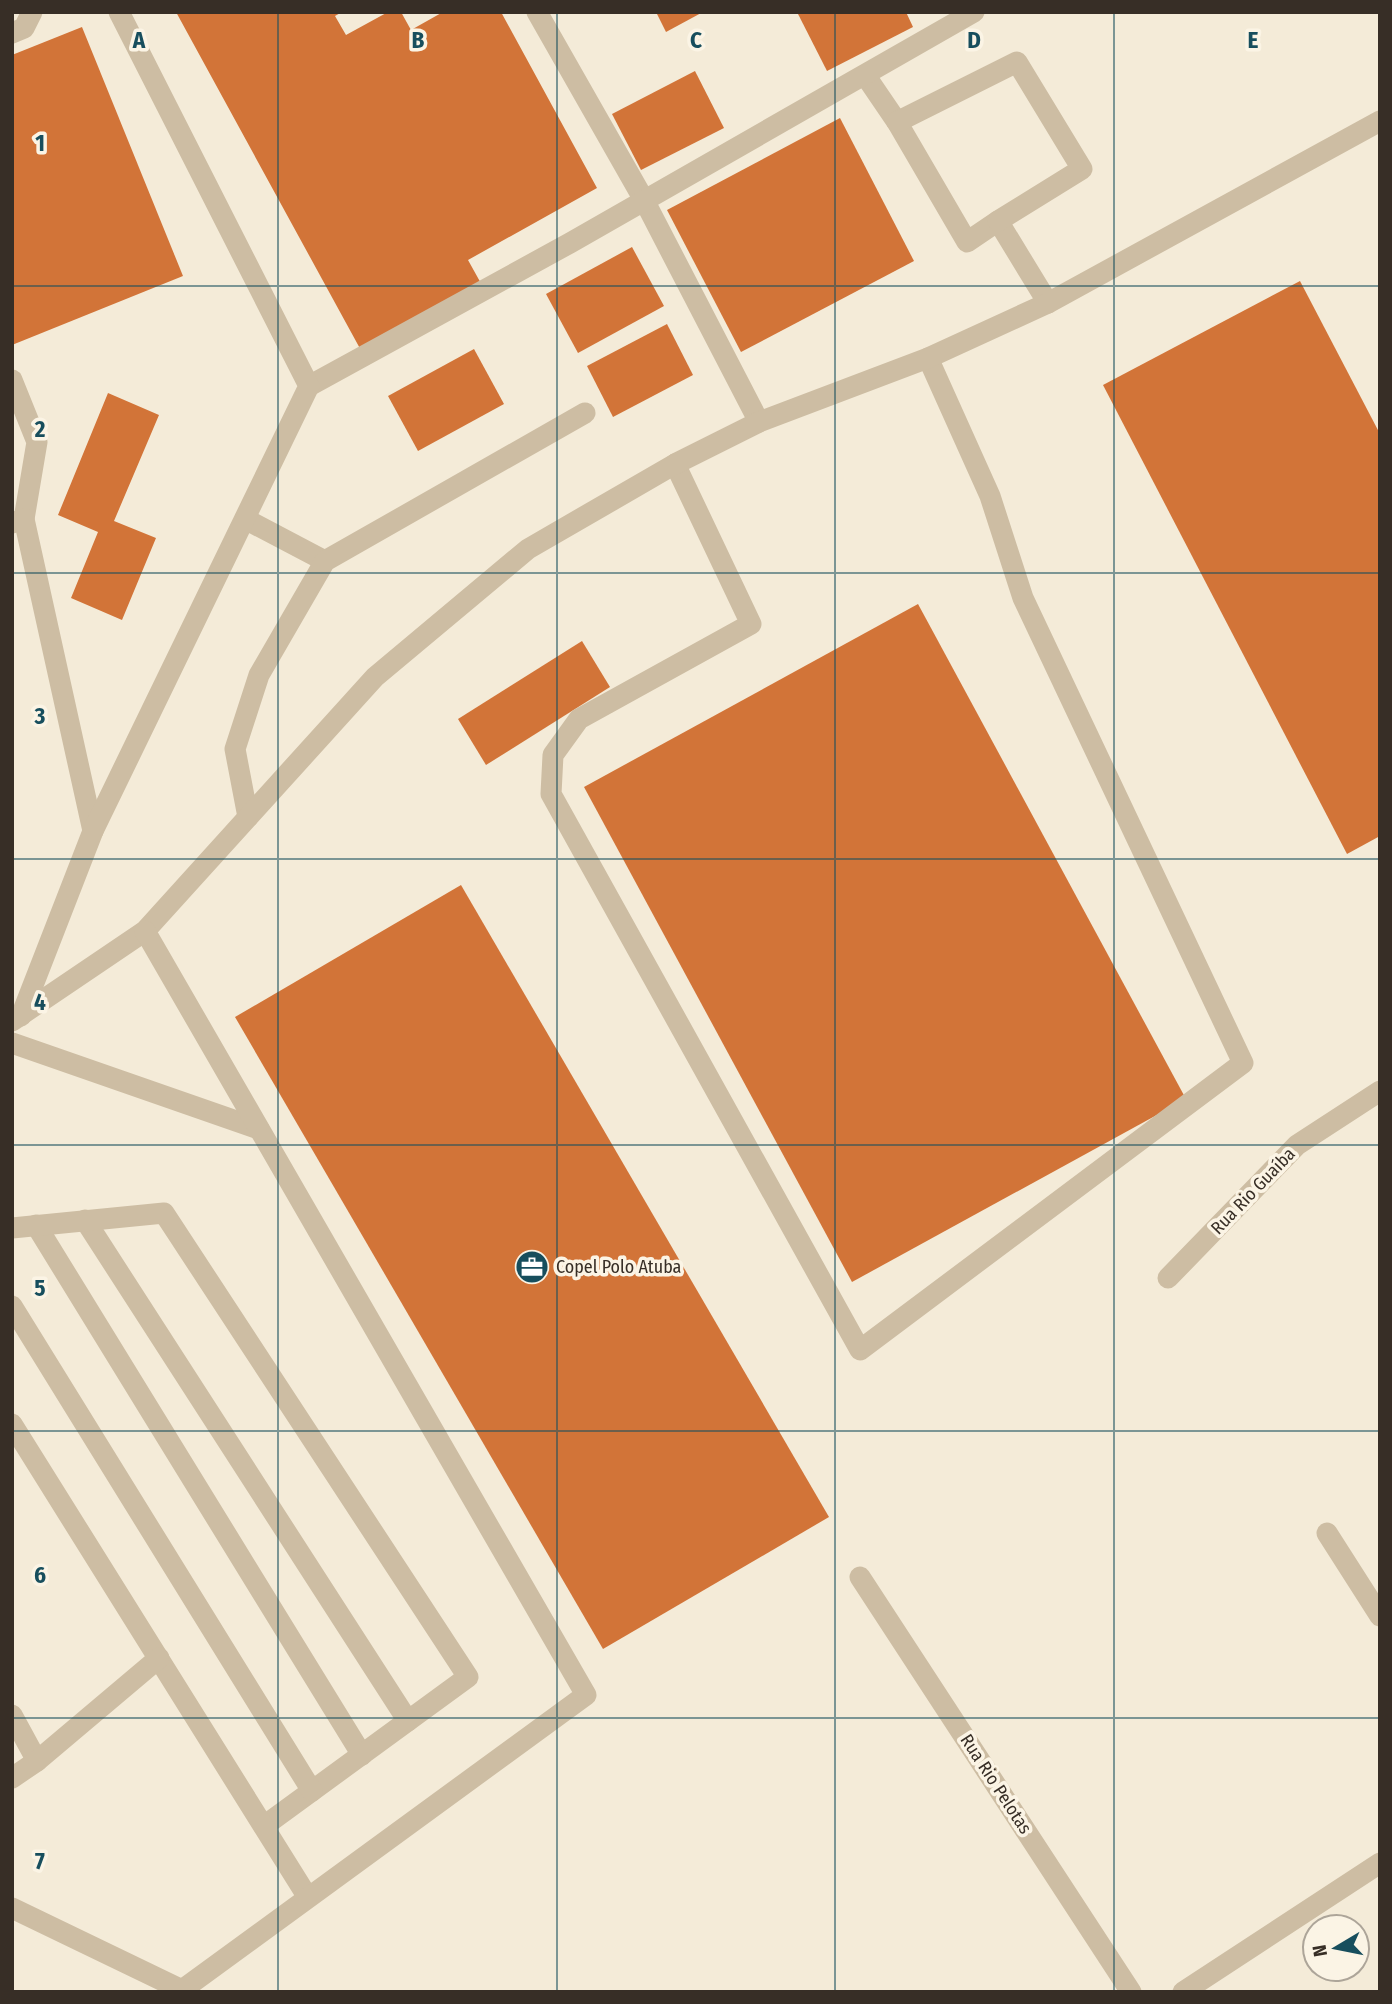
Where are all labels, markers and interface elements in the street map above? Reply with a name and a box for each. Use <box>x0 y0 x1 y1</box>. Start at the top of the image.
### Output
text: A <box>132 26 146 54</box>
text: B <box>412 26 425 54</box>
text: C <box>690 26 702 54</box>
text: D <box>967 26 981 54</box>
text: E <box>1248 26 1259 54</box>
text: 1 <box>35 129 45 157</box>
text: 2 <box>34 415 46 443</box>
text: 3 <box>34 702 46 730</box>
text: 4 <box>34 988 46 1016</box>
street label: Rua Rio Guaíba <box>1206 1143 1300 1239</box>
office icon: Copel Polo Atuba <box>513 1248 551 1286</box>
place label: Copel Polo Atuba <box>556 1256 682 1278</box>
text: 5 <box>34 1274 46 1302</box>
text: 6 <box>34 1561 46 1589</box>
street label: Rua Rio Pelotas <box>956 1730 1037 1838</box>
text: 7 <box>35 1847 45 1875</box>
north arrow <box>1301 1913 1371 1983</box>
text: N <box>1307 1943 1332 1958</box>

